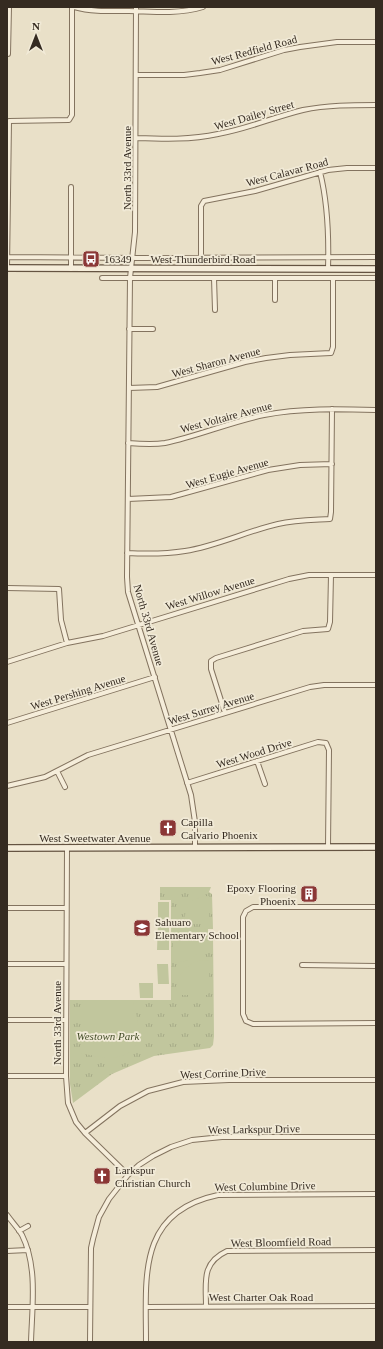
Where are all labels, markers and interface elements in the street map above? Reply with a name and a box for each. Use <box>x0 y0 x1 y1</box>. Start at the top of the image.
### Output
north arrow <box>16 16 56 56</box>
text: N <box>32 20 40 32</box>
street label: West Redfield Road <box>210 33 299 67</box>
street label: West Dailey Street <box>213 98 295 132</box>
street label: North 33rd Avenue <box>121 126 133 210</box>
street label: West Calavar Road <box>245 155 330 189</box>
bus stop icon: 16349 <box>81 249 101 269</box>
place label: 16349 <box>104 253 132 265</box>
street label: West Thunderbird Road <box>150 253 256 265</box>
street label: West Sharon Avenue <box>170 344 262 380</box>
street label: West Voltaire Avenue <box>179 399 273 435</box>
street label: West Eugie Avenue <box>184 455 270 491</box>
street label: West Willow Avenue <box>164 574 256 612</box>
street label: North 33rd Avenue <box>132 583 166 667</box>
street label: West Pershing Avenue <box>29 672 127 712</box>
street label: West Surrey Avenue <box>167 689 256 727</box>
street label: West Wood Drive <box>215 736 293 770</box>
place label: Capilla Calvario Phoenix <box>181 816 258 841</box>
church icon: Capilla Calvario Phoenix <box>158 818 178 838</box>
street label: West Sweetwater Avenue <box>39 832 151 844</box>
place label: Epoxy Flooring Phoenix <box>227 882 296 907</box>
building icon: Epoxy Flooring Phoenix <box>299 884 319 904</box>
place label: Sahuaro Elementary School <box>155 916 239 941</box>
school or university icon: Sahuaro Elementary School <box>132 918 152 938</box>
street label: North 33rd Avenue <box>51 981 63 1065</box>
park label: Westown Park <box>77 1030 141 1042</box>
street label: West Corrine Drive <box>180 1066 266 1080</box>
street label: West Larkspur Drive <box>208 1122 300 1136</box>
place label: Larkspur Christian Church <box>115 1164 191 1189</box>
church icon: Larkspur Christian Church <box>92 1166 112 1186</box>
street label: West Columbine Drive <box>214 1179 316 1193</box>
street label: West Bloomfield Road <box>231 1235 332 1249</box>
street label: West Charter Oak Road <box>209 1291 314 1303</box>

